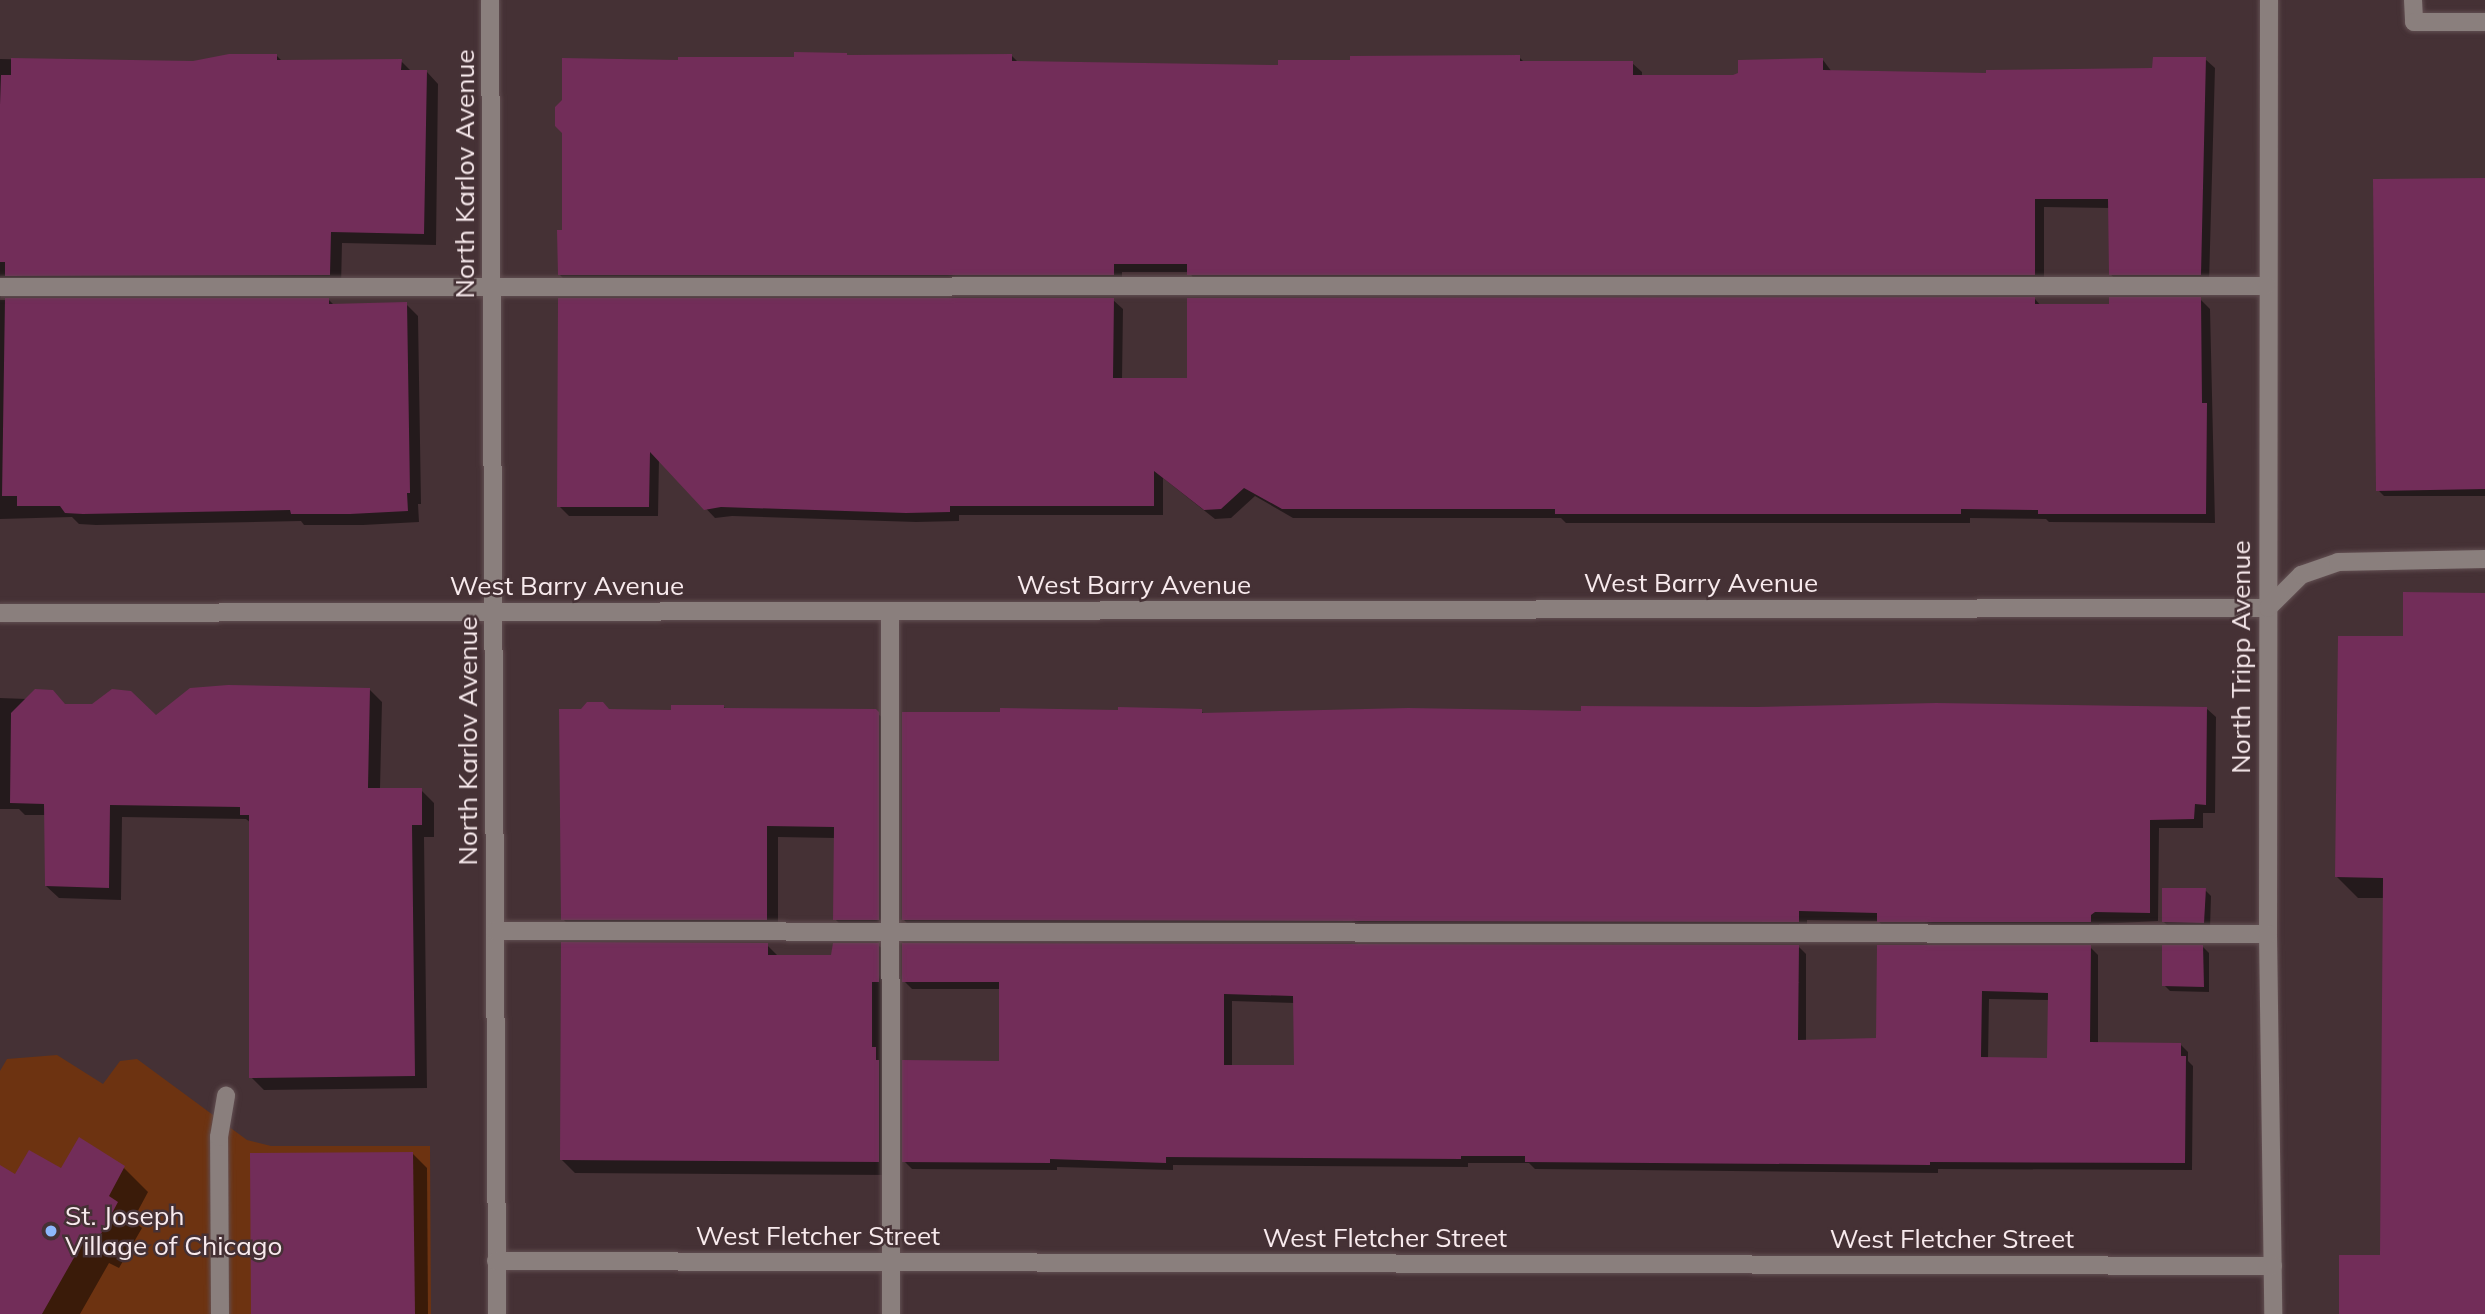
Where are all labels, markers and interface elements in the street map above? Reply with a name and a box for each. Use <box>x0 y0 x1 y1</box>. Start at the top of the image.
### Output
street label: North Karlov Avenue <box>449 49 481 299</box>
street label: North Tripp Avenue <box>2225 540 2257 774</box>
street label: West Barry Avenue <box>1584 567 1818 599</box>
street label: West Barry Avenue <box>1017 569 1251 601</box>
street label: West Barry Avenue <box>450 570 684 602</box>
street label: North Karlov Avenue <box>452 616 484 866</box>
place label: St. Joseph Village of Chicago <box>65 1200 282 1262</box>
street label: West Fletcher Street <box>696 1220 940 1252</box>
street label: West Fletcher Street <box>1263 1222 1507 1254</box>
marker: St. Joseph Village of Chicago <box>43 1223 59 1239</box>
street label: West Fletcher Street <box>1830 1223 2074 1255</box>

